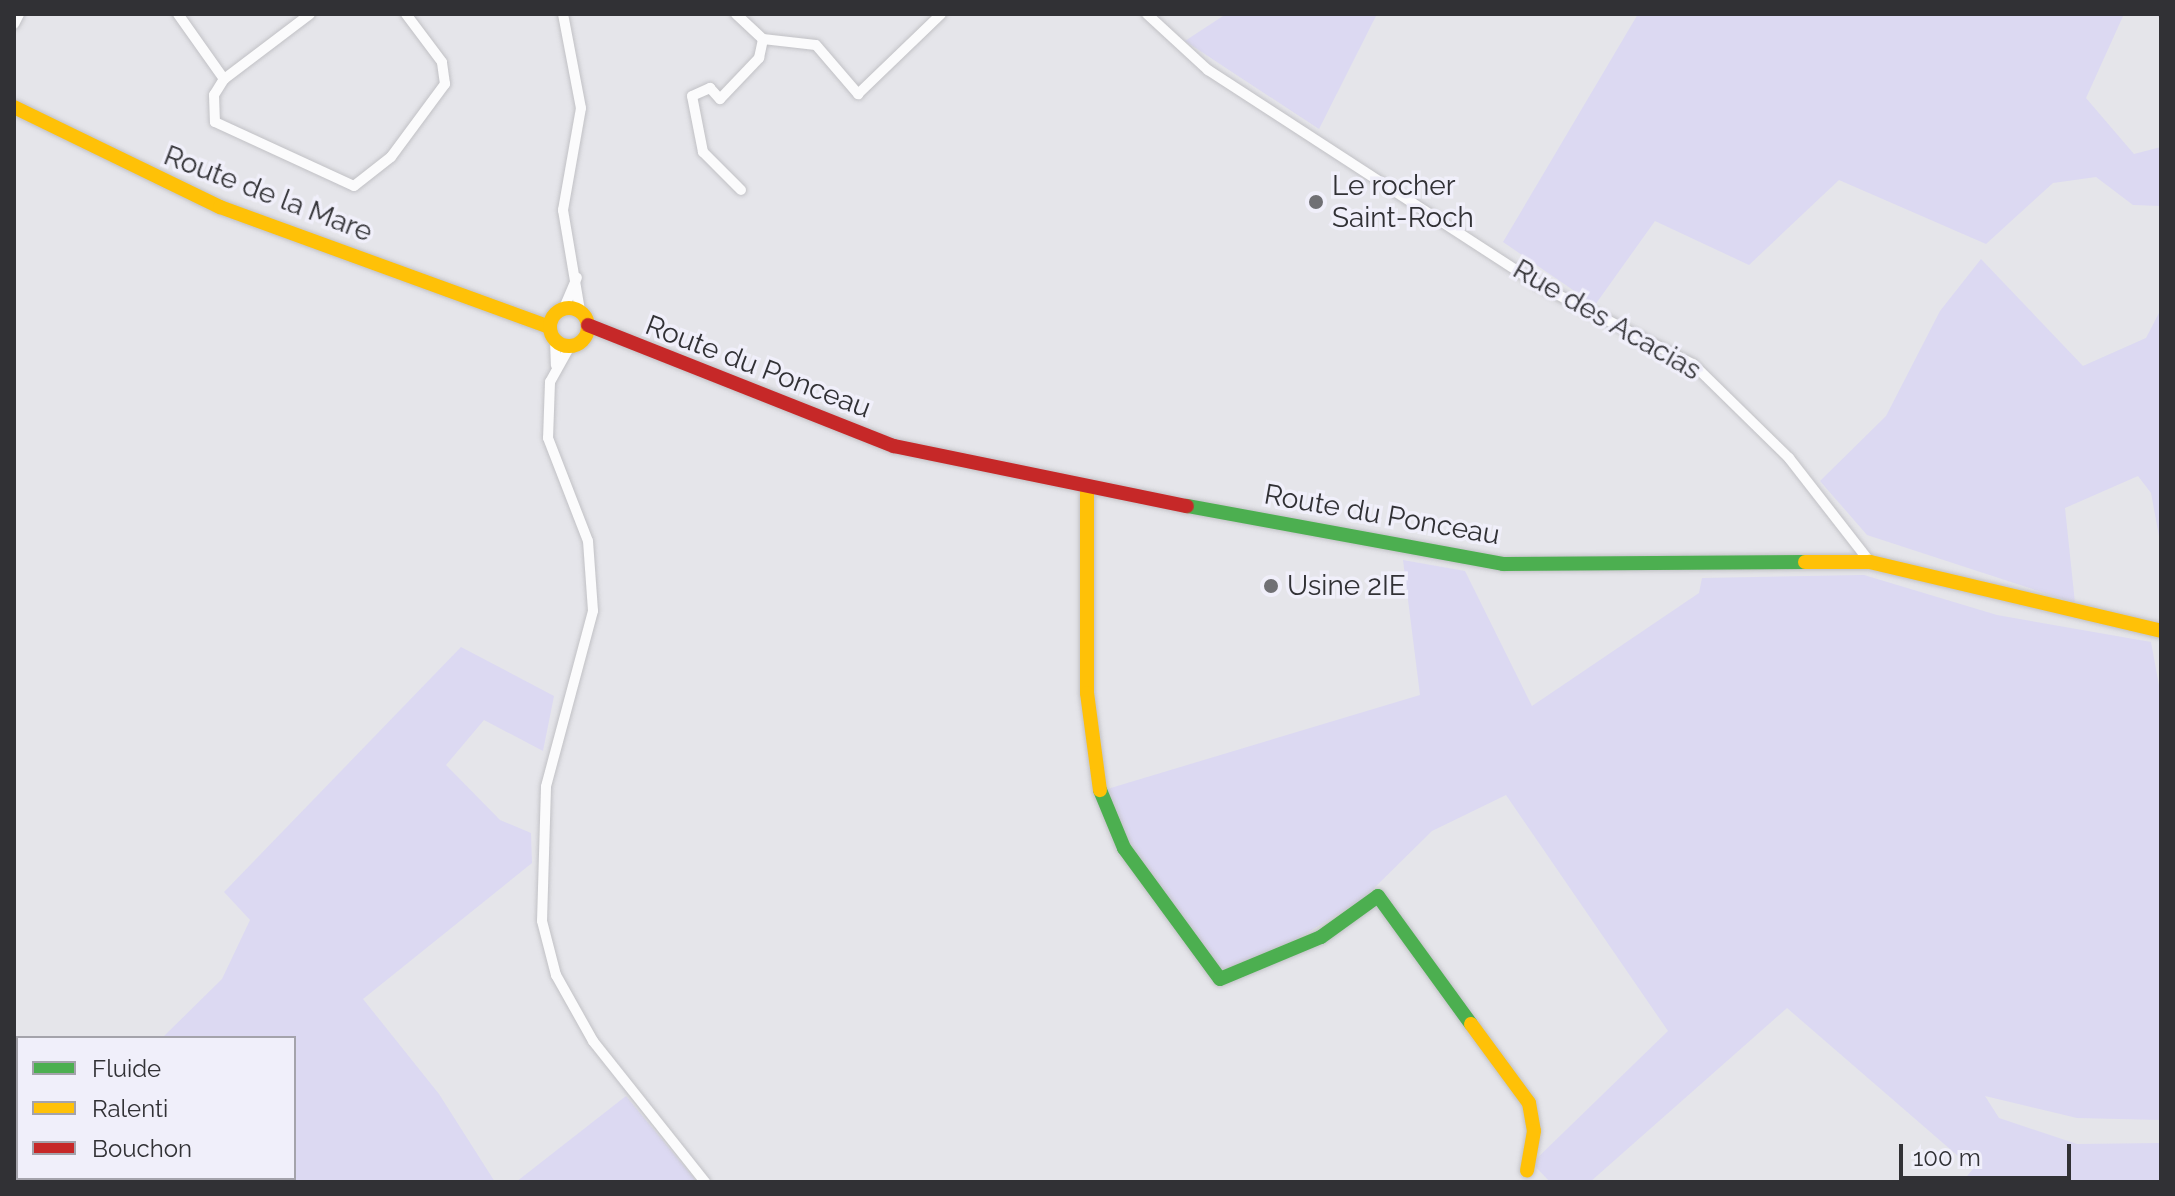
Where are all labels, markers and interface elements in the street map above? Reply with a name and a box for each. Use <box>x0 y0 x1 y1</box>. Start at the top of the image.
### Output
street label: Route de la Mare <box>159 139 377 249</box>
place label: Le rocher Saint-Roch <box>1332 169 1474 235</box>
marker: Le rocher Saint-Roch <box>1307 193 1325 211</box>
street label: Rue des Acacias <box>1507 252 1707 388</box>
street label: Route du Ponceau <box>641 309 875 425</box>
street label: Route du Ponceau <box>1262 478 1502 552</box>
place label: Usine 2IE <box>1287 569 1406 603</box>
marker: Usine 2IE <box>1262 577 1280 595</box>
legend <box>16 1036 296 1180</box>
text: Fluide <box>92 1054 161 1083</box>
text: Ralenti <box>92 1094 168 1123</box>
scale bar <box>1903 1128 2075 1178</box>
text: Bouchon <box>92 1134 192 1163</box>
text: 100 m <box>1913 1143 1981 1172</box>

